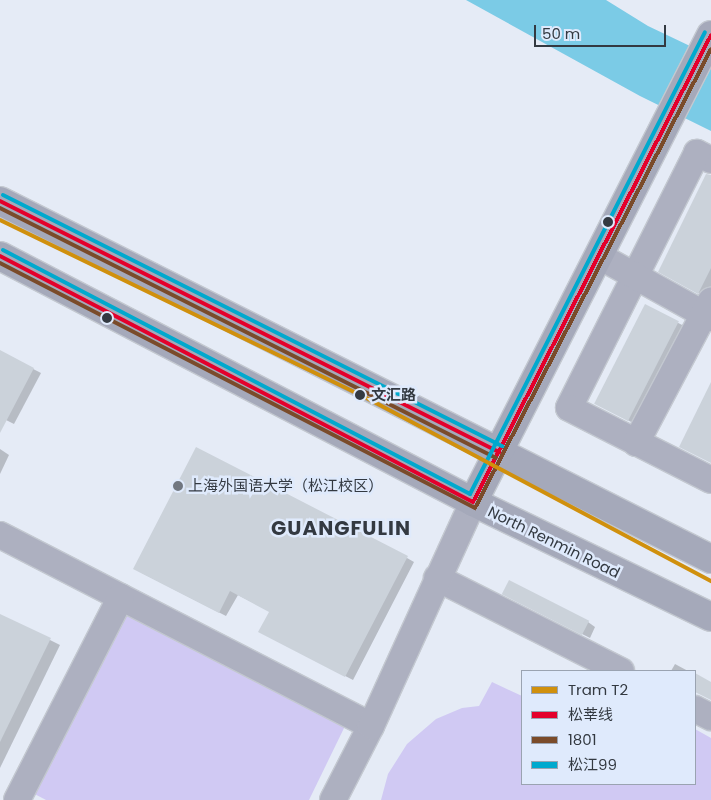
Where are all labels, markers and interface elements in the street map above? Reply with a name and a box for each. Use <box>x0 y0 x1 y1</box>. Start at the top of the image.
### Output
scale bar <box>536 15 668 47</box>
text: 50 m <box>542 23 580 44</box>
unlabelled marker <box>603 217 613 227</box>
unlabelled marker <box>102 313 112 323</box>
place label: 文汇路 <box>371 386 416 404</box>
marker: 文汇路 <box>353 388 367 402</box>
place label: 上海外国语大学（松江校区） <box>188 477 383 495</box>
marker: 上海外国语大学（松江校区） <box>172 480 184 492</box>
street label: North Renmin Road <box>485 502 623 582</box>
district label: GUANGFULIN <box>270 516 412 540</box>
legend <box>521 670 696 785</box>
text: Tram T2 <box>568 679 628 700</box>
text: 松莘线 <box>568 704 613 725</box>
text: 1801 <box>568 729 597 750</box>
text: 松江99 <box>568 754 617 775</box>

